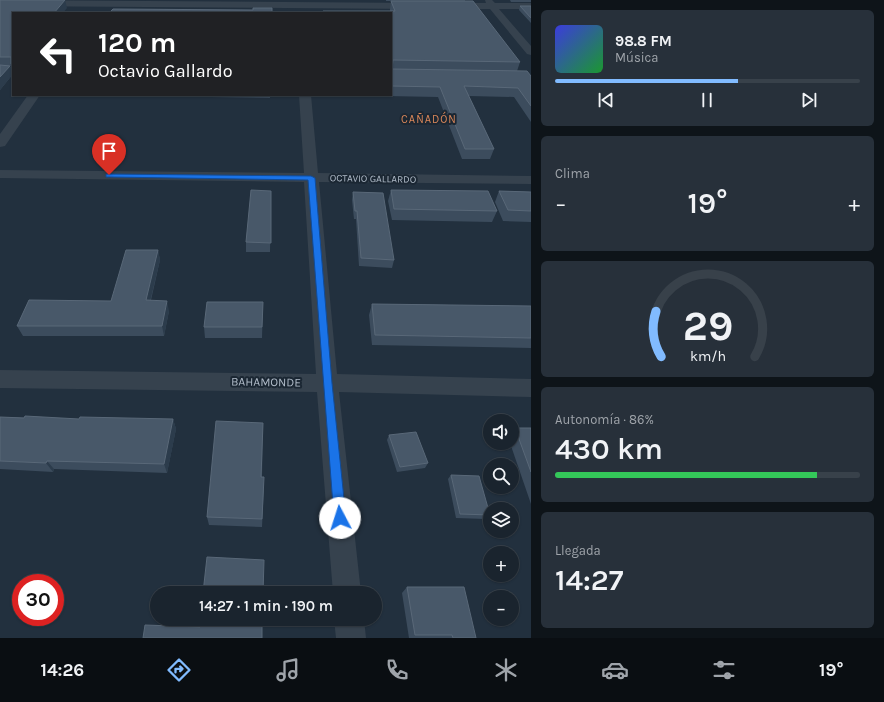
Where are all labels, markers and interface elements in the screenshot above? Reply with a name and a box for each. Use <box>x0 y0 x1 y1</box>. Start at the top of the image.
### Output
text: 120 m <box>98 26 176 59</box>
icon: left <box>32 28 84 80</box>
text: 98.8 FM <box>615 32 672 50</box>
text: Música <box>615 50 658 65</box>
text: Octavio Gallardo <box>98 60 233 82</box>
icon: previous <box>595 89 617 111</box>
icon: pause <box>696 89 718 111</box>
icon: next <box>798 89 820 111</box>
district label: CAÑADÓN <box>401 111 457 126</box>
pin <box>92 134 126 175</box>
icon: arrive <box>98 140 120 162</box>
text: Clima <box>555 166 590 181</box>
street label: OCTAVIO GALLARDO <box>330 172 416 186</box>
text: 19° <box>688 185 727 221</box>
text: − <box>555 191 567 217</box>
text: + <box>848 191 860 217</box>
text: 29 <box>682 302 733 350</box>
text: km/h <box>689 348 726 365</box>
street label: BAHAMONDE <box>231 374 301 390</box>
text: Autonomía · 86% <box>555 412 654 427</box>
map controls <box>483 414 519 626</box>
button: sound <box>483 414 519 450</box>
text: 430 km <box>555 431 663 467</box>
button: search <box>483 458 519 494</box>
position arrow <box>319 497 361 539</box>
button: layers <box>483 502 519 538</box>
text: Llegada <box>555 543 601 558</box>
button: + <box>483 546 519 582</box>
text: 14:27 <box>555 562 623 598</box>
speed limit sign: 30 <box>12 574 64 626</box>
button: − <box>483 590 519 626</box>
text: 14:27 · 1 min · 190 m <box>199 597 333 615</box>
icon: directions <box>165 656 193 684</box>
icon: music <box>274 656 302 684</box>
icon: phone <box>383 656 411 684</box>
icon: climate <box>492 656 520 684</box>
icon: car <box>601 656 629 684</box>
icon: filters <box>710 656 738 684</box>
text: 14:26 <box>40 659 84 681</box>
text: 19° <box>819 659 843 681</box>

